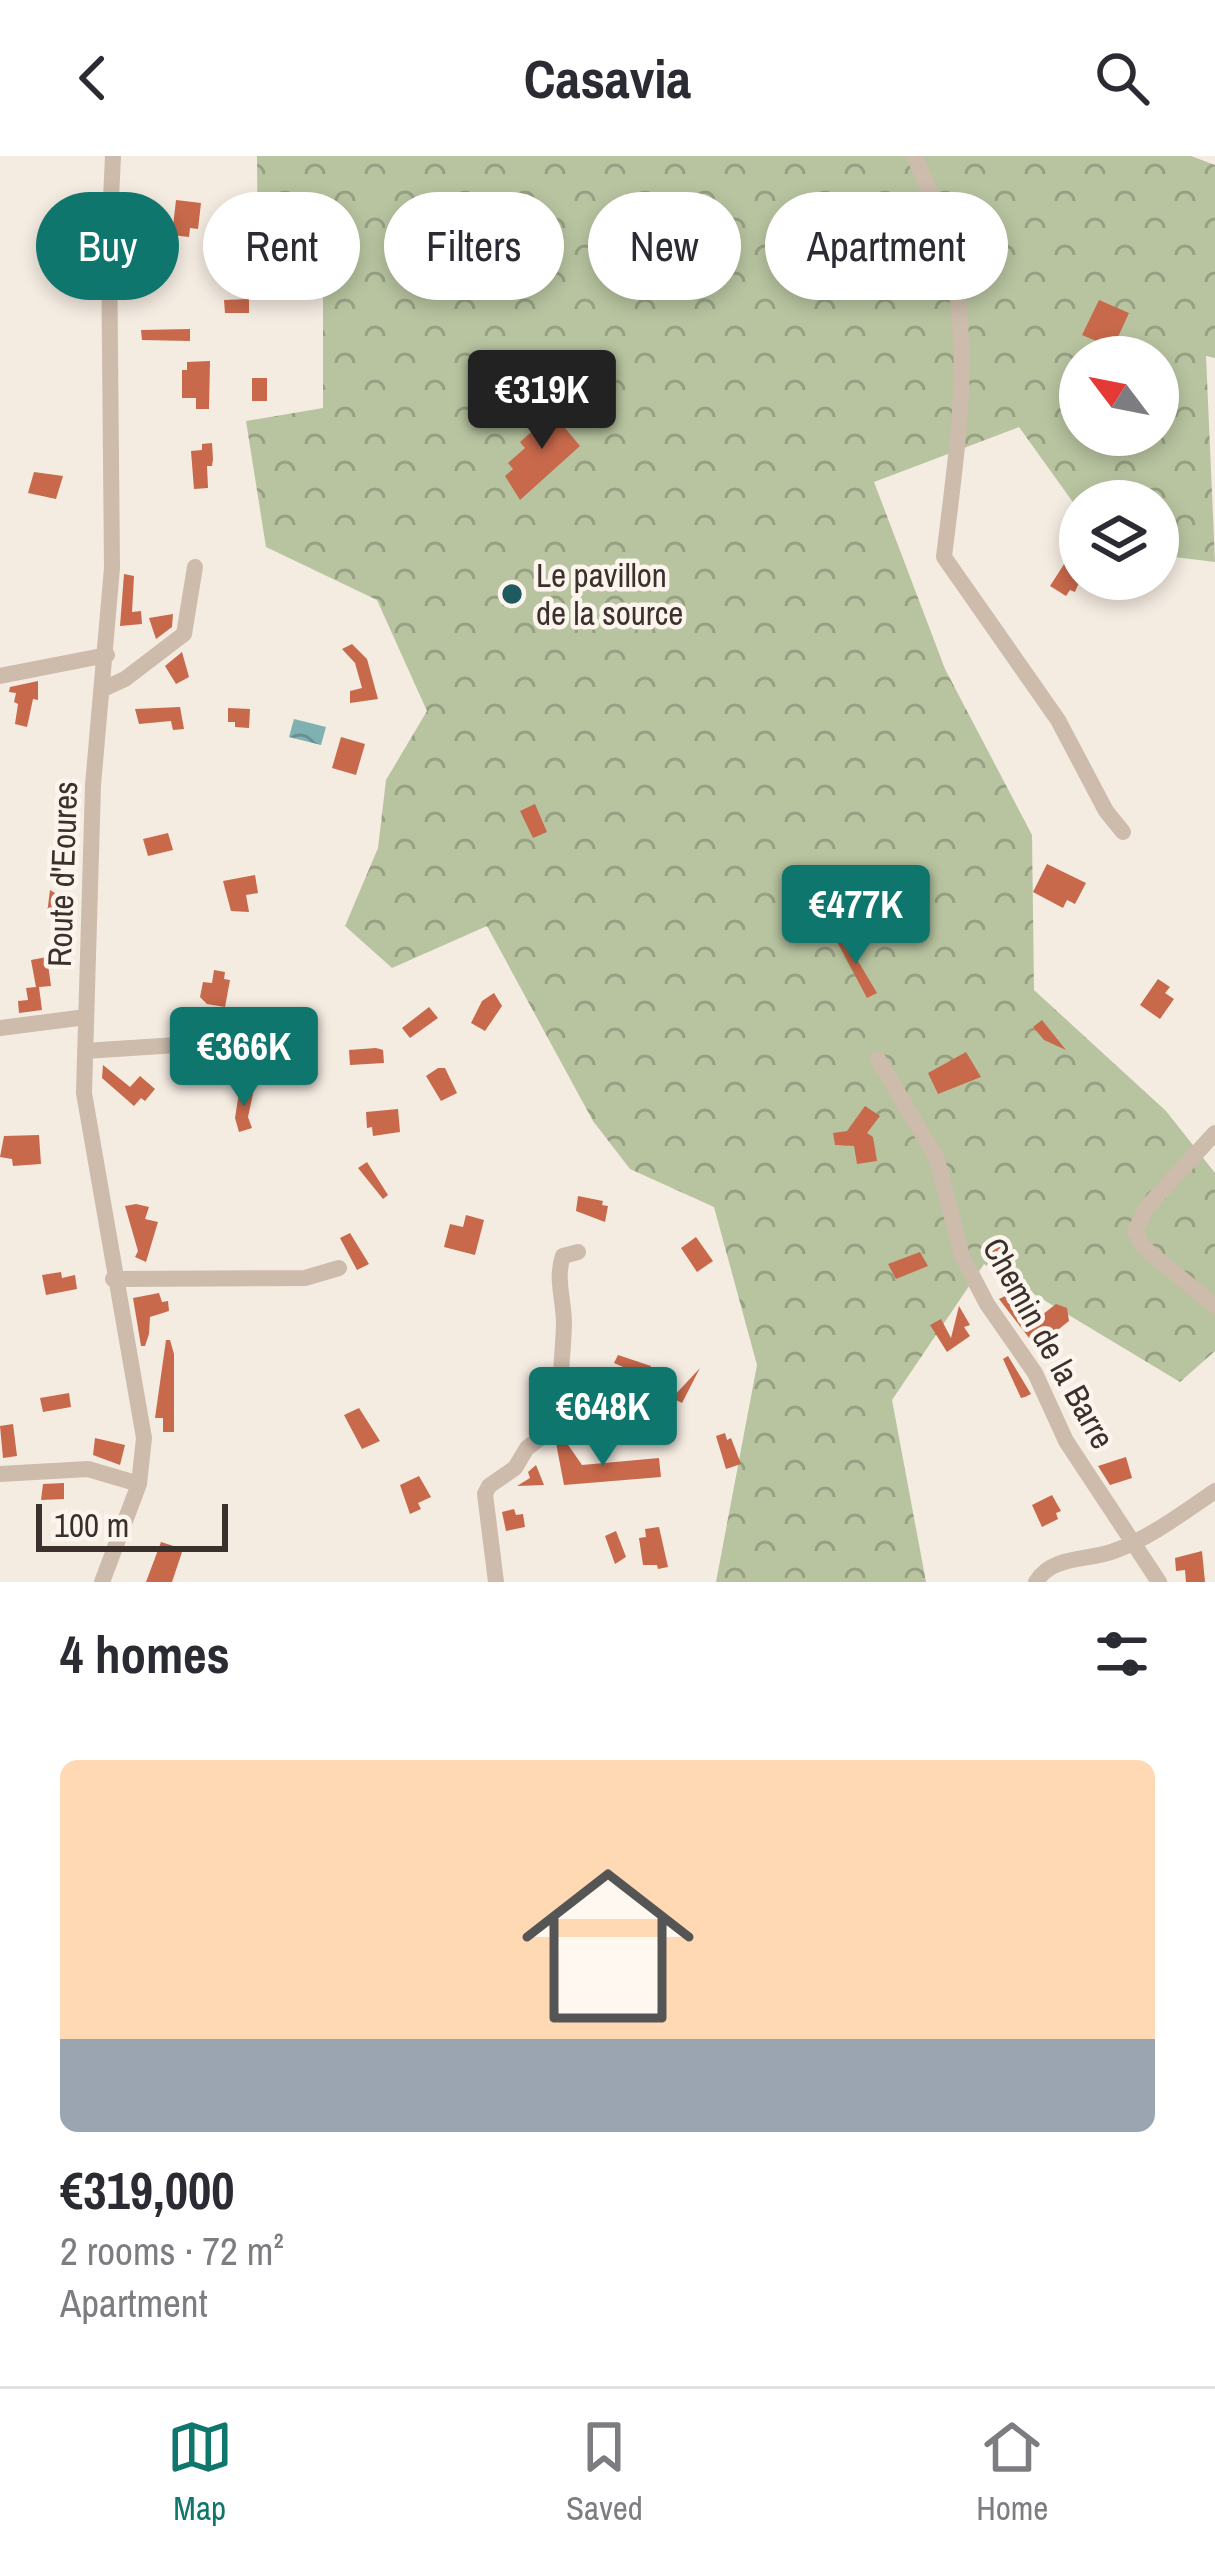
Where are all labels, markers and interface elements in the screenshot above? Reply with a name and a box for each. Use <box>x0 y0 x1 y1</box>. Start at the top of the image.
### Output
text: Casavia <box>524 42 691 115</box>
icon: back <box>60 45 126 111</box>
icon: search <box>1089 45 1155 111</box>
chip: Buy <box>36 192 179 300</box>
chip: Rent <box>203 192 360 300</box>
chip: Filters <box>384 192 564 300</box>
chip: New <box>588 192 741 300</box>
chip: Apartment <box>765 192 1008 300</box>
north arrow <box>1059 336 1179 456</box>
map controls <box>1059 336 1179 600</box>
pin: €319K <box>458 350 626 452</box>
text: €319K <box>495 363 589 415</box>
button: layers <box>1059 480 1179 600</box>
place label: Le pavillon de la source <box>536 553 683 635</box>
marker: Le pavillon de la source <box>499 581 525 607</box>
street label: Route d'Eoures <box>37 780 87 968</box>
pin: €477K <box>772 865 940 967</box>
text: €477K <box>809 878 903 930</box>
pin: €366K <box>160 1007 328 1109</box>
text: €366K <box>197 1020 291 1072</box>
street label: Chemin de la Barre <box>973 1230 1125 1456</box>
pin: €648K <box>519 1367 687 1469</box>
text: €648K <box>556 1380 650 1432</box>
scale bar <box>36 1498 228 1551</box>
text: 100 m <box>54 1503 129 1547</box>
text: 4 homes <box>60 1620 230 1689</box>
icon: filters <box>1089 1621 1155 1687</box>
icon: home <box>500 1838 716 2054</box>
text: €319,000 <box>60 2156 234 2225</box>
text: 2 rooms · 72 m² <box>60 2225 284 2277</box>
text: Apartment <box>60 2277 208 2329</box>
tab: Map <box>167 2414 233 2530</box>
tab: Saved <box>566 2414 643 2530</box>
tab: Home <box>976 2414 1048 2530</box>

